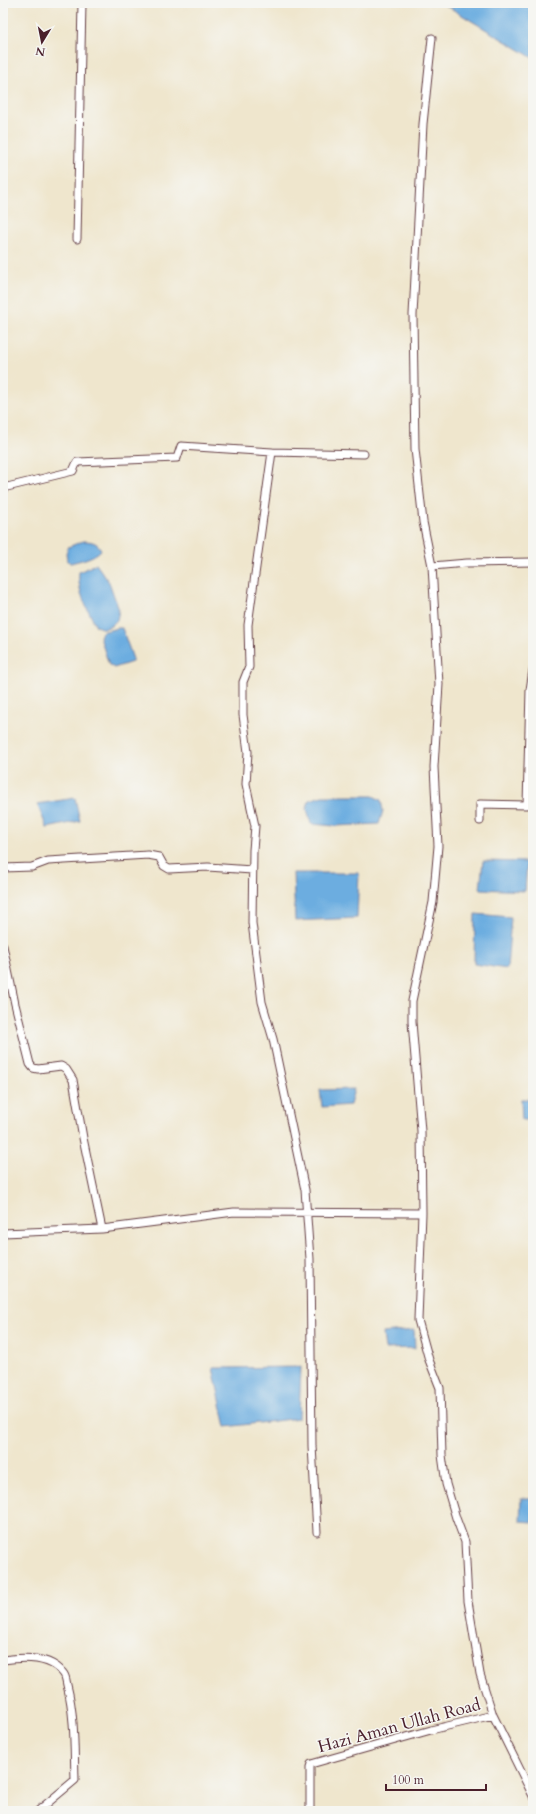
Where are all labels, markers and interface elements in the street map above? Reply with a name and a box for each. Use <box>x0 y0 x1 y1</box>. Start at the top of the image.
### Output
north arrow <box>22 22 62 62</box>
text: N <box>34 43 46 60</box>
street label: Hazi Aman Ullah Road <box>315 1693 483 1758</box>
scale bar <box>386 1766 486 1792</box>
text: 100 m <box>392 1772 425 1788</box>

